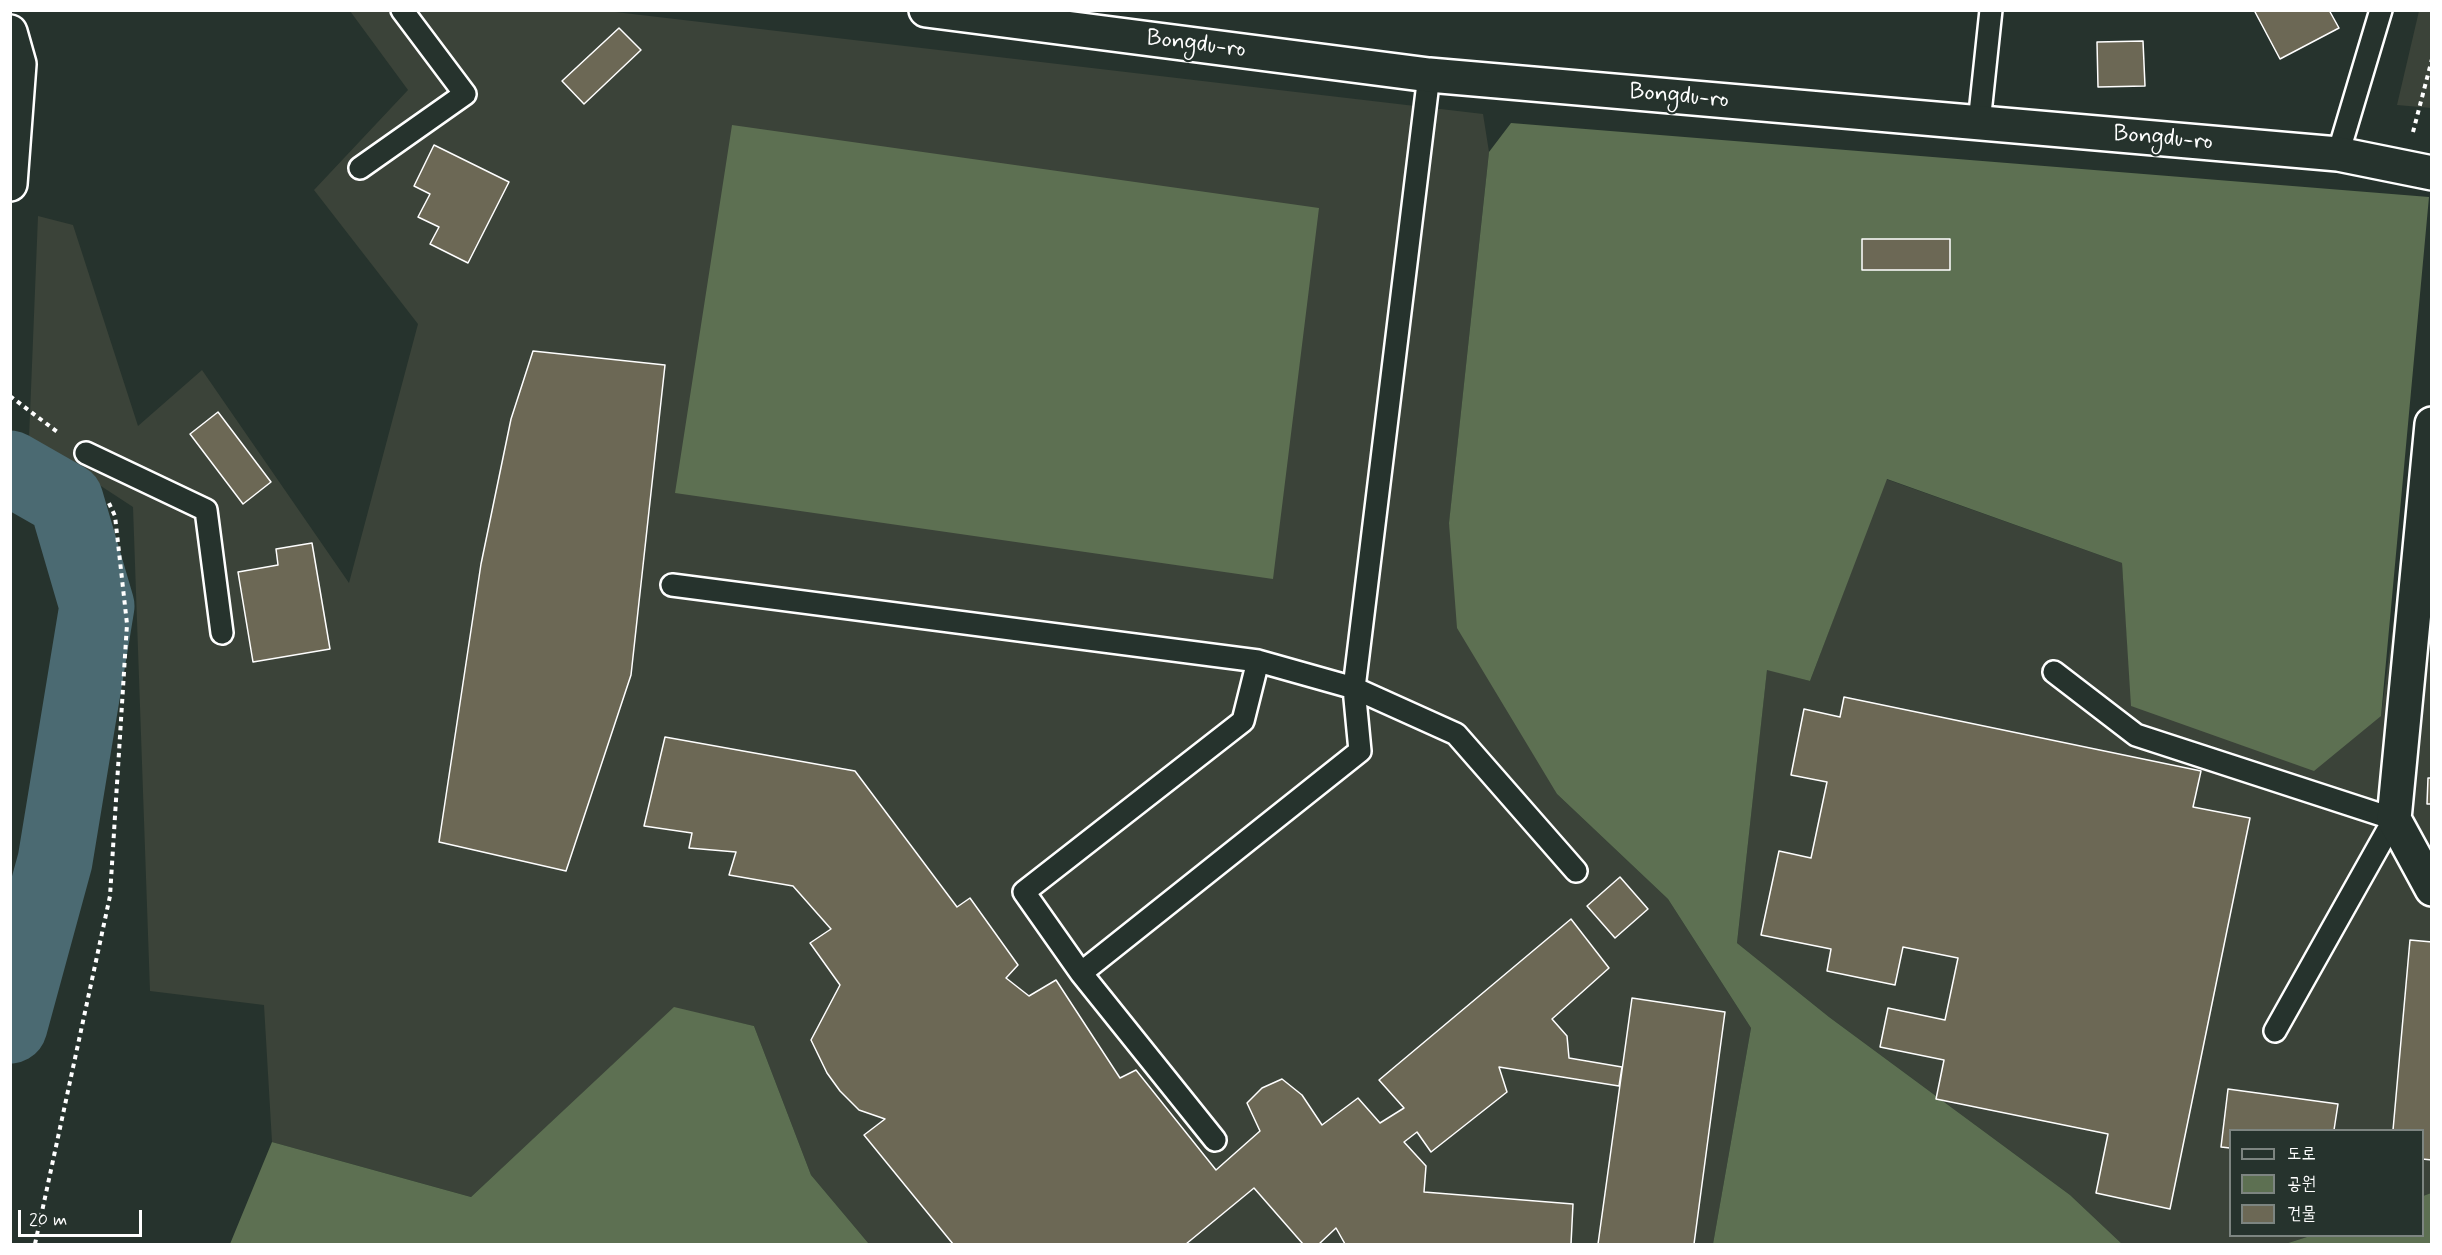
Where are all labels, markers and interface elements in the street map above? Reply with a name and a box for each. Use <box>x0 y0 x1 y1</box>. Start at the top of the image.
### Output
street label: Bongdu-ro <box>1145 25 1247 65</box>
street label: Bongdu-ro <box>1628 78 1730 116</box>
street label: Bongdu-ro <box>2112 120 2214 158</box>
legend <box>2229 1129 2424 1237</box>
text: 도로 <box>2287 1142 2316 1166</box>
text: 공원 <box>2287 1172 2316 1196</box>
scale bar <box>21 1198 146 1236</box>
text: 건물 <box>2287 1202 2316 1226</box>
text: 20 m <box>29 1208 67 1232</box>

